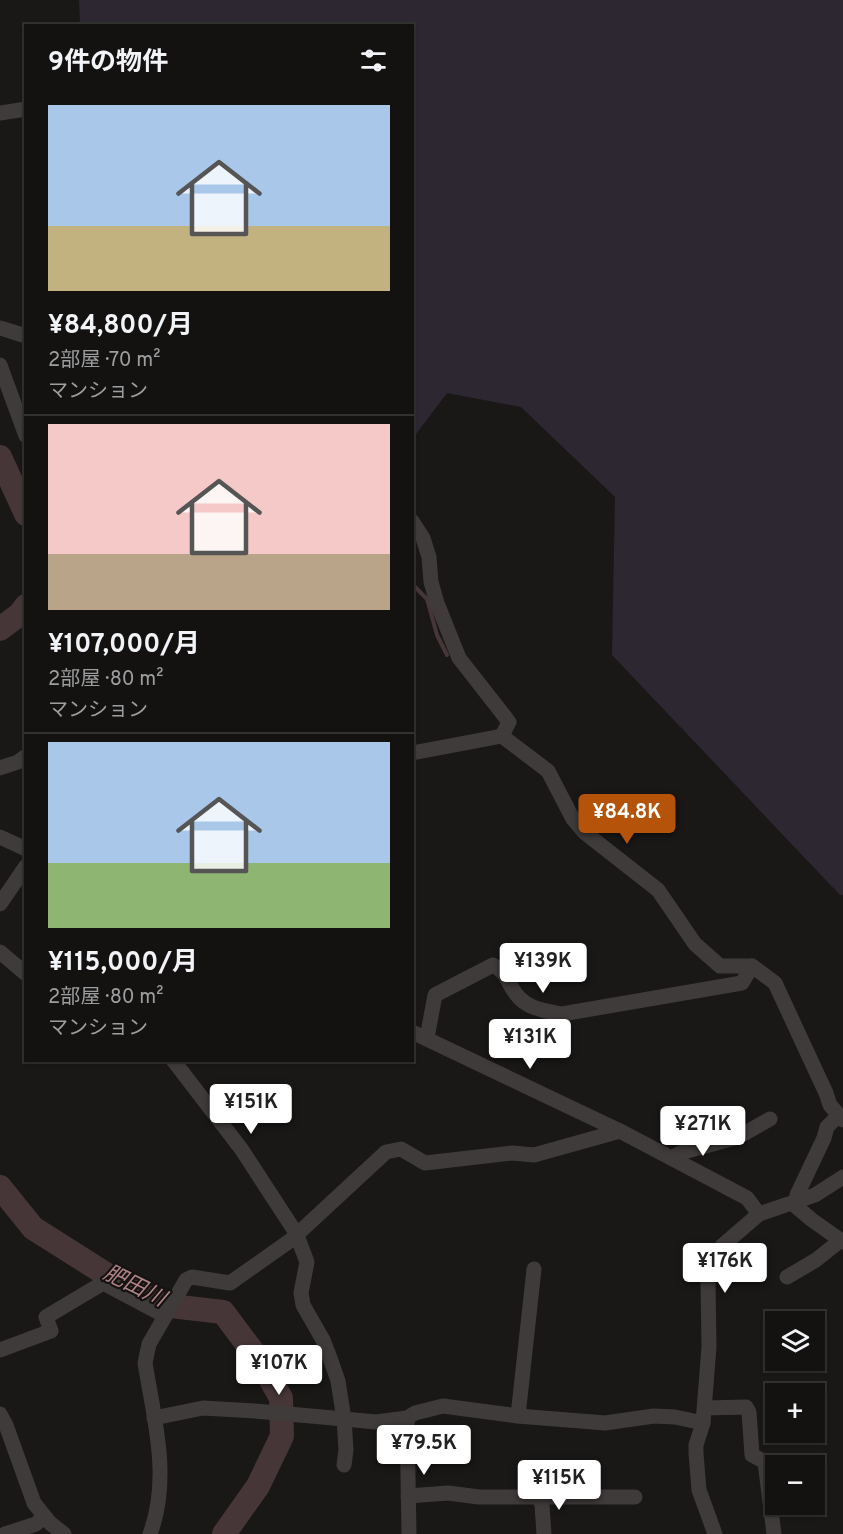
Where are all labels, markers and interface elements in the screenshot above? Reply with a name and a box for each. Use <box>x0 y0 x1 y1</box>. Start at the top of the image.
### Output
icon: filters <box>357 44 390 77</box>
text: 9件の物件 <box>48 47 168 80</box>
icon: home <box>165 144 273 252</box>
text: ¥84,800/月 <box>48 310 193 343</box>
text: 2部屋 · 70 m² <box>48 348 160 374</box>
text: マンション <box>48 379 148 405</box>
icon: home <box>165 463 273 571</box>
text: ¥107,000/月 <box>48 629 200 662</box>
text: 2部屋 · 80 m² <box>48 667 163 693</box>
text: マンション <box>48 698 148 724</box>
icon: home <box>165 781 273 889</box>
pin: ¥84.8K <box>578 794 676 845</box>
text: ¥84.8K <box>592 800 662 826</box>
pin: ¥139K <box>501 943 585 994</box>
text: ¥115,000/月 <box>48 947 198 980</box>
text: ¥139K <box>514 949 572 975</box>
text: 2部屋 · 80 m² <box>48 985 163 1011</box>
text: マンション <box>48 1016 148 1042</box>
pin: ¥131K <box>488 1019 572 1070</box>
text: ¥131K <box>503 1025 557 1051</box>
pin: ¥151K <box>209 1084 293 1135</box>
text: ¥151K <box>224 1090 278 1116</box>
pin: ¥271K <box>661 1106 745 1157</box>
text: ¥271K <box>674 1112 732 1138</box>
pin: ¥176K <box>683 1243 767 1294</box>
text: ¥176K <box>697 1249 753 1275</box>
water label: 肥田川 <box>98 1260 171 1314</box>
map controls <box>765 1311 825 1515</box>
button: layers <box>765 1311 825 1371</box>
pin: ¥107K <box>237 1345 321 1396</box>
text: ¥107K <box>250 1351 308 1377</box>
button: + <box>765 1383 825 1443</box>
pin: ¥79.5K <box>375 1425 473 1476</box>
text: ¥79.5K <box>391 1431 457 1457</box>
button: − <box>765 1455 825 1515</box>
pin: ¥115K <box>517 1460 601 1511</box>
text: ¥115K <box>532 1466 586 1492</box>

